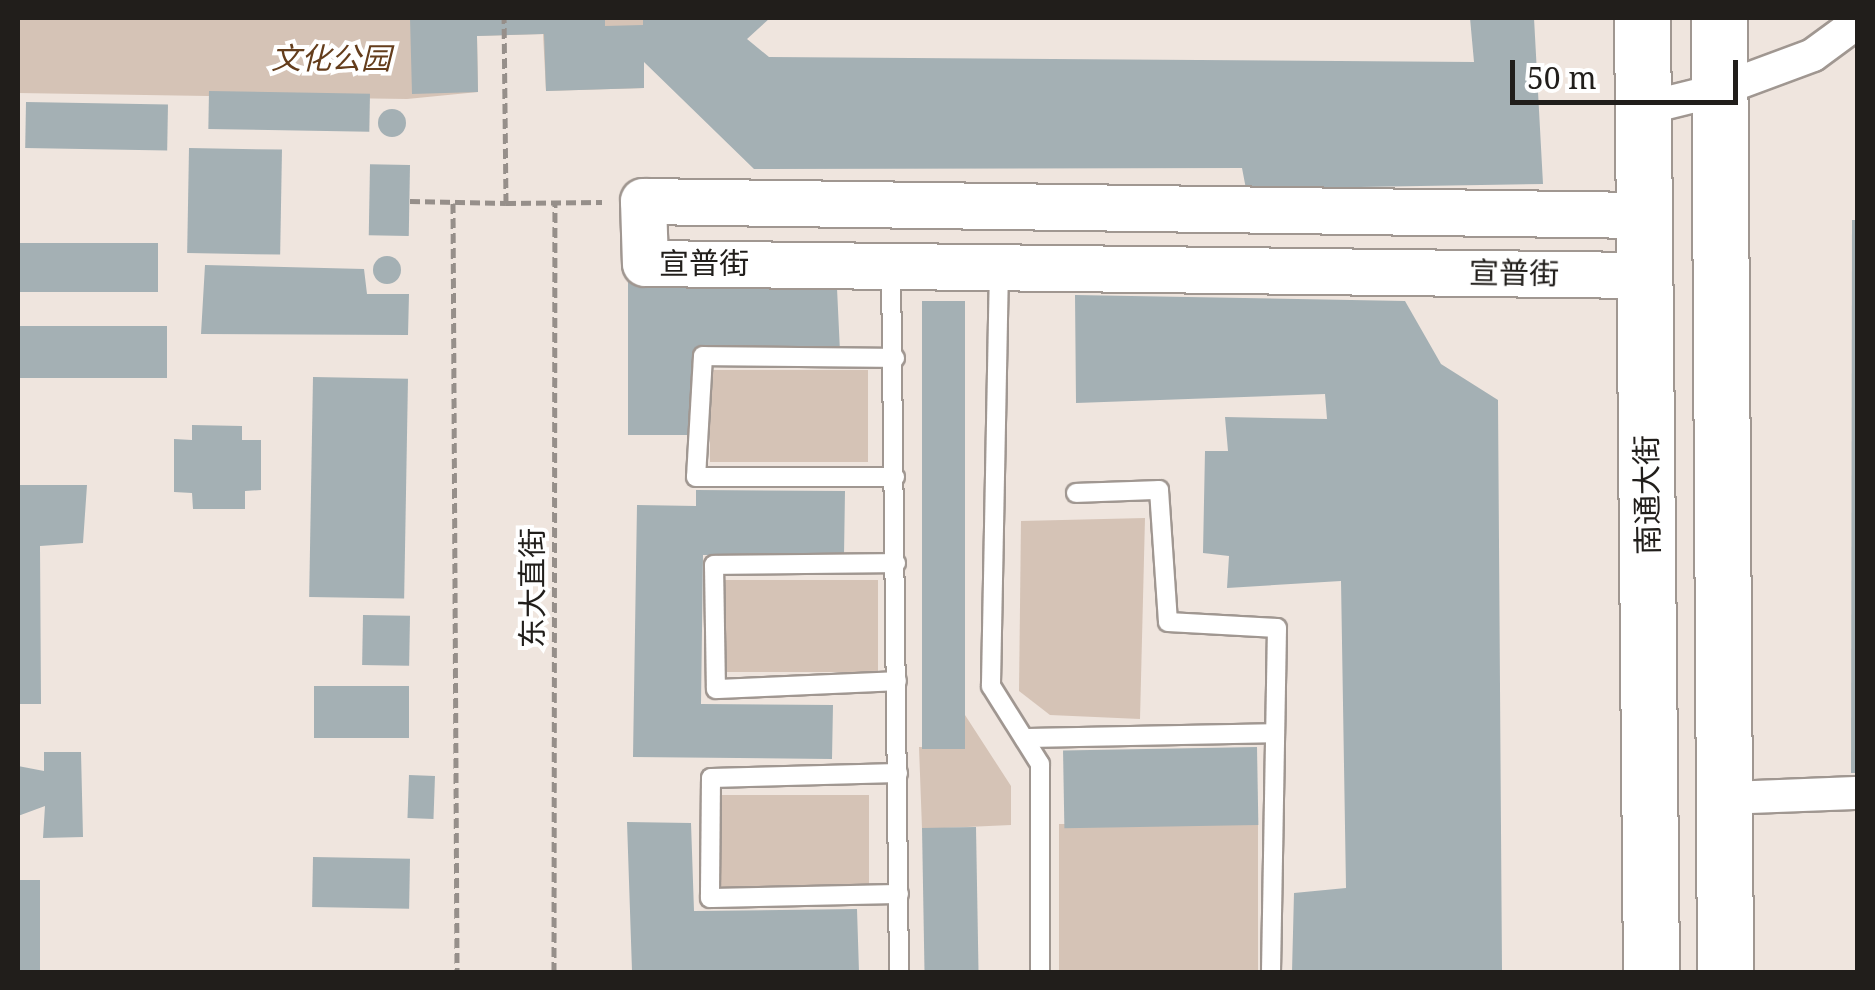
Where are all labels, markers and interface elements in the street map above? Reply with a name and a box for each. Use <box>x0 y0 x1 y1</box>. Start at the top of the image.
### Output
park label: 文化公园 <box>271 40 391 76</box>
scale bar <box>1515 40 1742 102</box>
text: 50 m <box>1527 57 1597 98</box>
street label: 宣普街 <box>659 245 749 281</box>
street label: 宣普街 <box>1469 254 1559 292</box>
street label: 南通大街 <box>1628 435 1666 555</box>
street label: 东大直街 <box>514 528 550 648</box>

